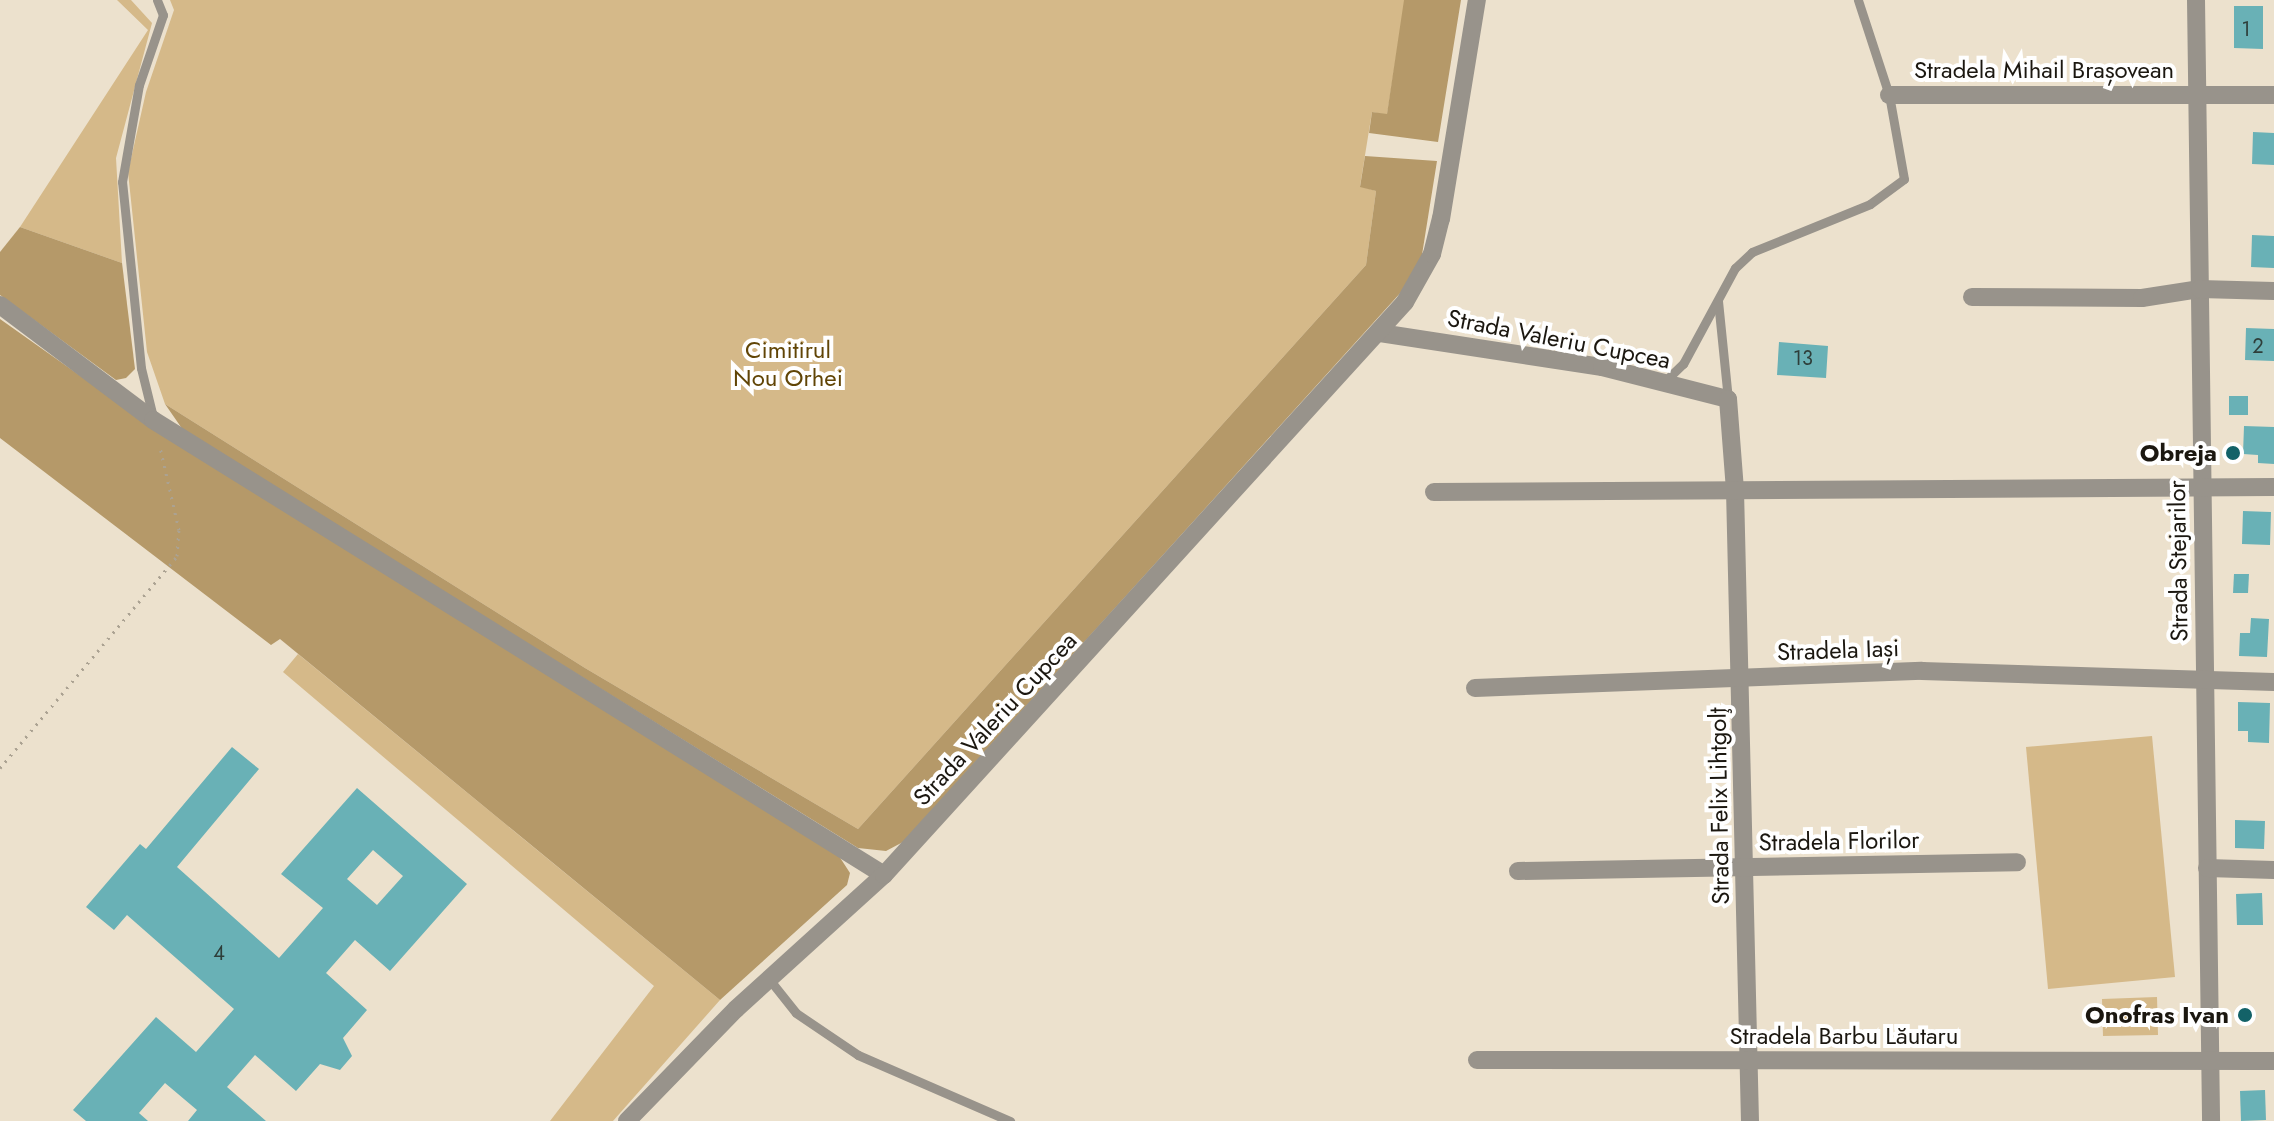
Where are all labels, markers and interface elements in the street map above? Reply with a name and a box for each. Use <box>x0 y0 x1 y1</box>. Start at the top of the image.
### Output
house number: 1 <box>2242 17 2250 41</box>
street label: Stradela Mihail Brașovean <box>1914 56 2174 84</box>
street label: Strada Valeriu Cupcea <box>1445 303 1673 375</box>
house number: 2 <box>2252 334 2264 358</box>
park label: Cimitirul Nou Orhei <box>733 336 843 392</box>
house number: 13 <box>1793 346 1813 370</box>
place label: Obreja <box>2140 439 2217 467</box>
marker: Obreja <box>2224 444 2242 462</box>
street label: Strada Stejarilor <box>2162 480 2194 642</box>
street label: Strada Valeriu Cupcea <box>907 626 1083 812</box>
street label: Stradela Iași <box>1776 633 1900 667</box>
street label: Strada Felix Lihtgolţ <box>1703 707 1735 905</box>
street label: Stradela Florilor <box>1758 825 1920 857</box>
house number: 4 <box>213 941 225 965</box>
place label: Onofras Ivan <box>2085 1001 2229 1029</box>
marker: Onofras Ivan <box>2236 1006 2254 1024</box>
street label: Stradela Barbu Lăutaru <box>1730 1022 1958 1050</box>

